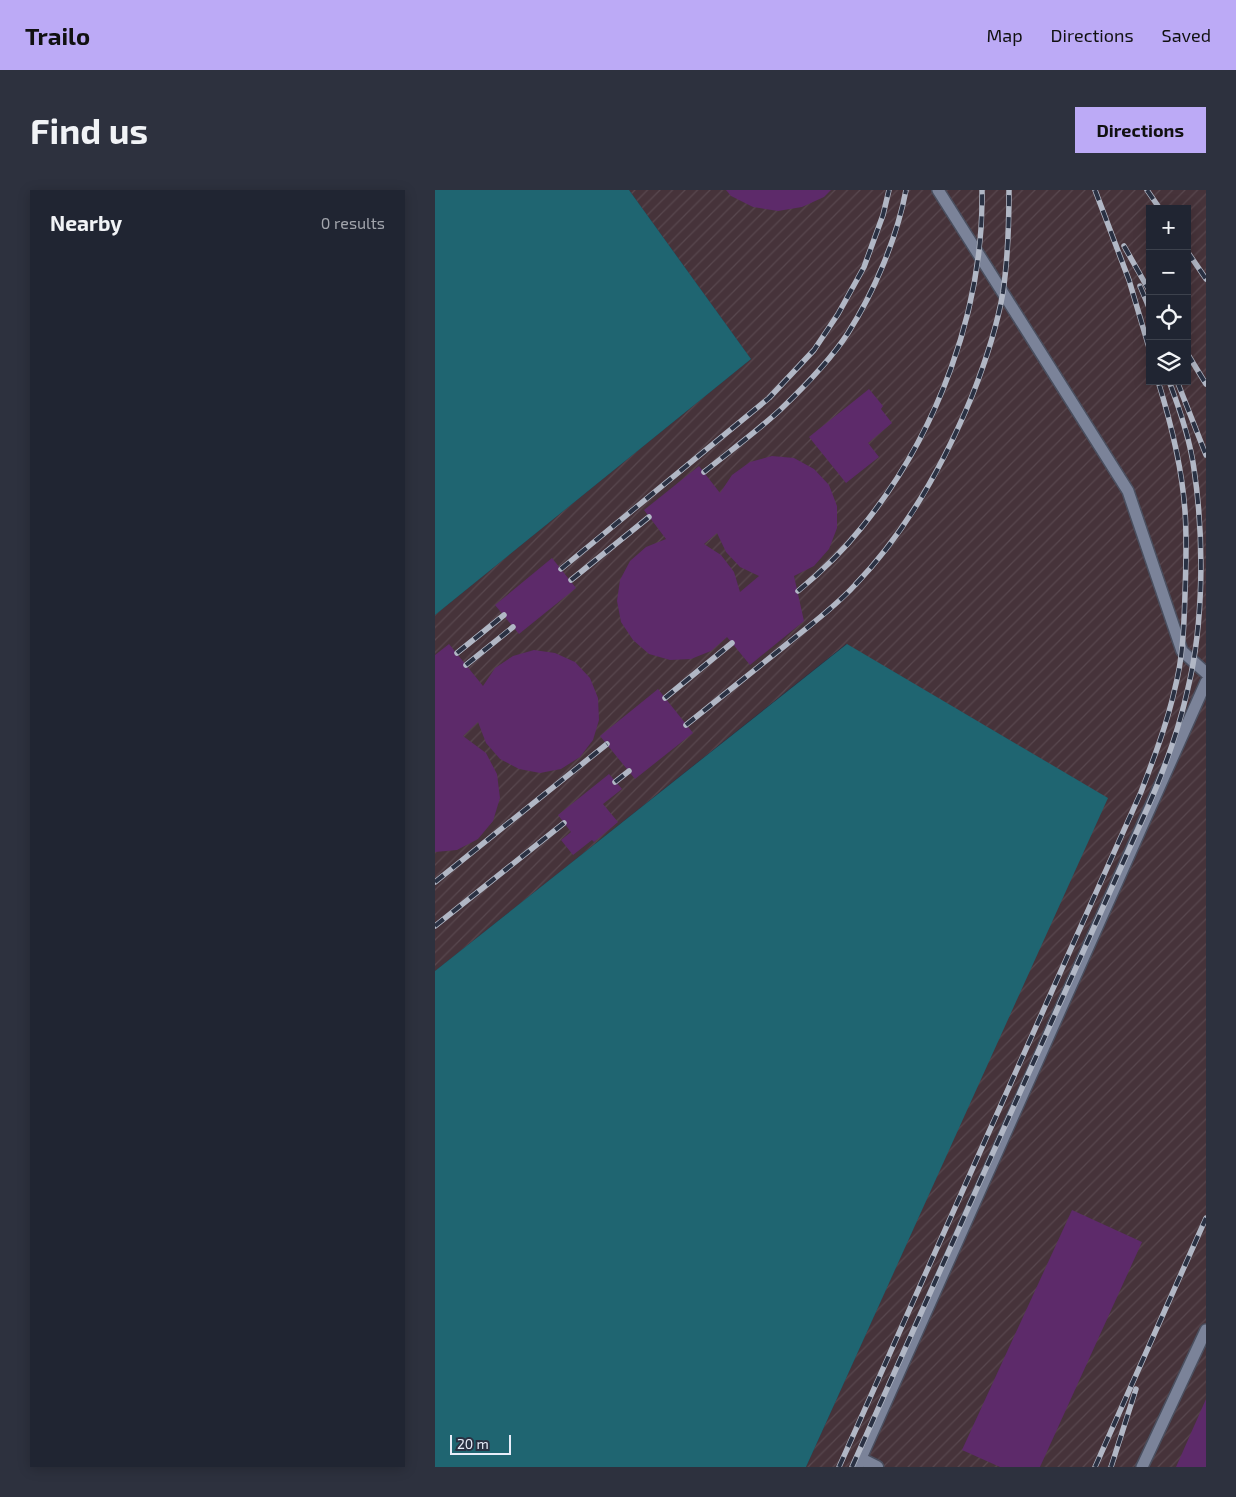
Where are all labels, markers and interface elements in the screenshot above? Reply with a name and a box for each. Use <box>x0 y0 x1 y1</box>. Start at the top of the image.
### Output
text: Trailo <box>25 21 90 50</box>
text: Map <box>986 24 1023 46</box>
text: Directions <box>1051 24 1134 46</box>
text: Saved <box>1162 24 1211 46</box>
button: Directions <box>1075 107 1206 153</box>
text: Find us <box>30 109 148 151</box>
map controls <box>1146 205 1191 385</box>
button: + <box>1146 205 1191 250</box>
text: Nearby <box>50 210 122 235</box>
text: 0 results <box>321 213 385 232</box>
button: − <box>1146 250 1191 295</box>
button: locate <box>1146 295 1191 340</box>
button: layers <box>1146 340 1191 385</box>
scale bar <box>450 1432 511 1455</box>
text: 20 m <box>457 1435 489 1452</box>

